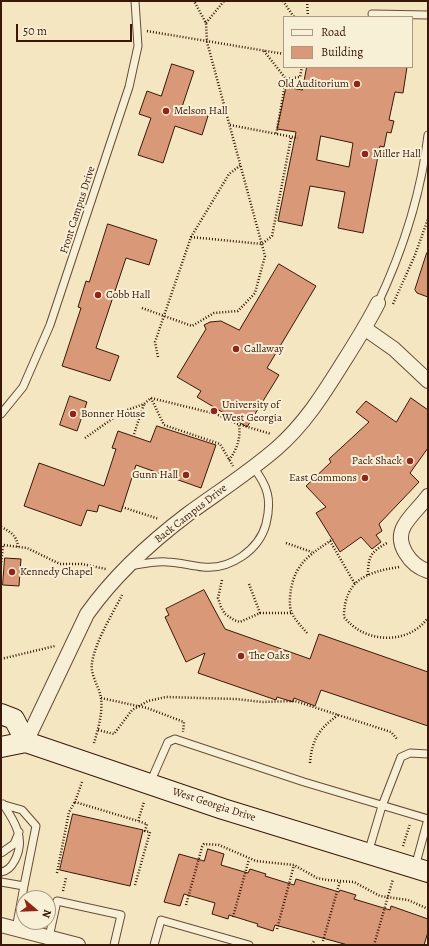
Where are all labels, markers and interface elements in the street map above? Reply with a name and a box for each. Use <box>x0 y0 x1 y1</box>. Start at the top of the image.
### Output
scale bar <box>18 16 134 42</box>
legend <box>283 16 413 68</box>
text: 50 m <box>23 23 47 39</box>
text: Road <box>321 24 346 40</box>
text: Building <box>321 44 363 60</box>
place label: Old Auditorium <box>278 77 349 91</box>
marker: Old Auditorium <box>352 79 362 89</box>
place label: Melson Hall <box>174 104 227 118</box>
marker: Melson Hall <box>161 106 171 116</box>
place label: Miller Hall <box>373 147 421 161</box>
marker: Miller Hall <box>360 149 370 159</box>
street label: Front Campus Drive <box>58 165 98 255</box>
place label: Cobb Hall <box>106 288 150 302</box>
marker: Cobb Hall <box>93 290 103 300</box>
place label: Callaway <box>244 342 284 356</box>
marker: Callaway <box>231 344 241 354</box>
place label: University of West Georgia <box>222 398 282 424</box>
marker: University of West Georgia <box>209 406 219 416</box>
place label: Bonner House <box>81 407 145 421</box>
marker: Bonner House <box>68 409 78 419</box>
place label: Pack Shack <box>352 454 402 468</box>
marker: Pack Shack <box>405 456 415 466</box>
place label: Gunn Hall <box>132 468 178 482</box>
marker: Gunn Hall <box>181 470 191 480</box>
place label: East Commons <box>289 471 357 485</box>
marker: East Commons <box>360 473 370 483</box>
street label: Back Campus Drive <box>152 482 230 546</box>
place label: Kennedy Chapel <box>20 565 93 579</box>
marker: Kennedy Chapel <box>7 567 17 577</box>
place label: The Oaks <box>249 649 290 663</box>
marker: The Oaks <box>236 651 246 661</box>
street label: West Georgia Drive <box>171 785 257 825</box>
north arrow <box>16 890 56 930</box>
text: N <box>38 908 55 920</box>

